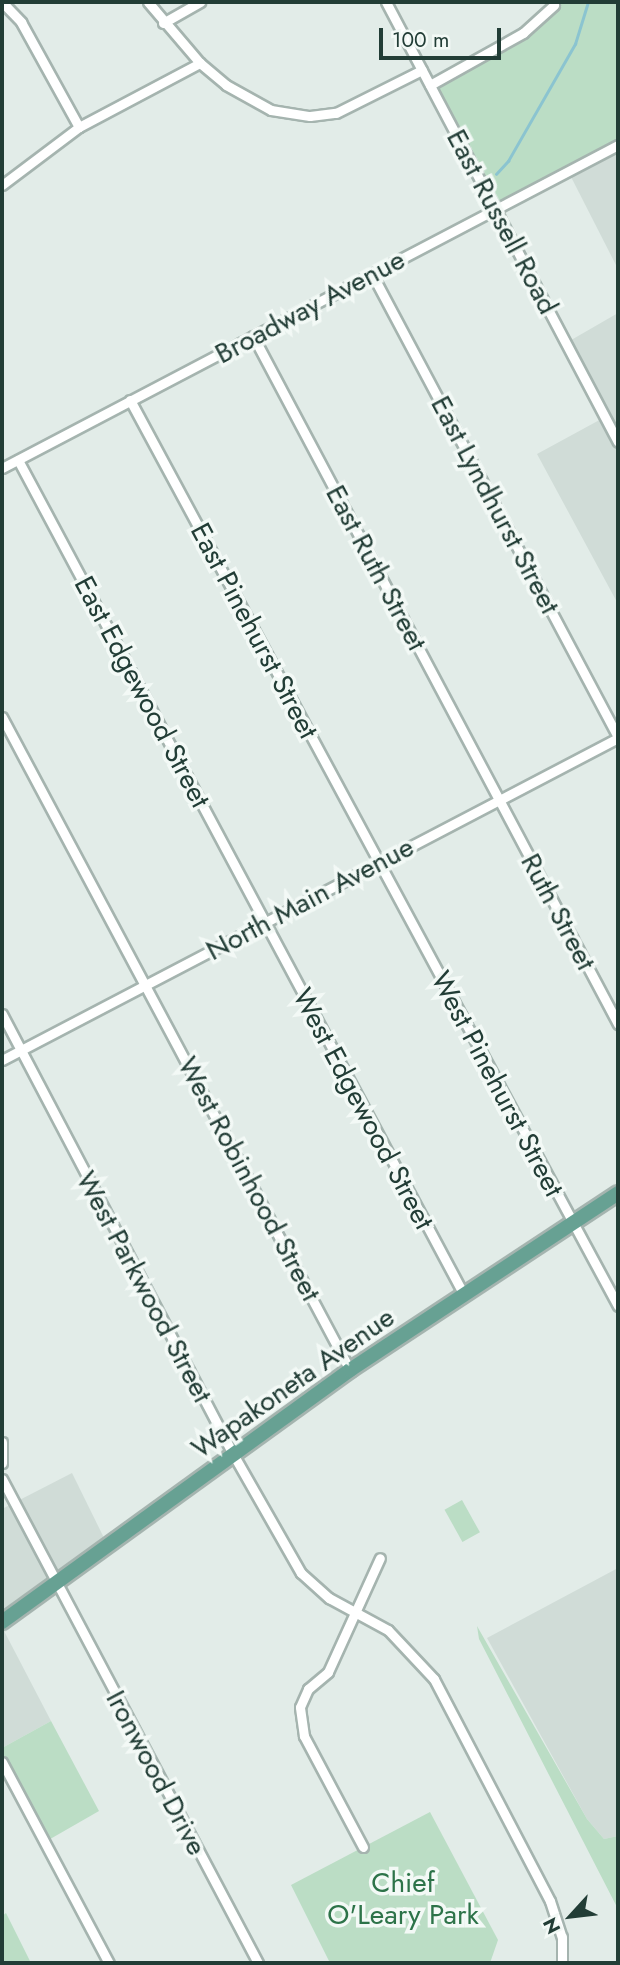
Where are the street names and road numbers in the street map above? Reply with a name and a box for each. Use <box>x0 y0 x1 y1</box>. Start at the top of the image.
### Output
street label: East Russell Road <box>439 124 565 320</box>
street label: Broadway Avenue <box>209 243 411 371</box>
street label: East Lyndhurst Street <box>423 390 567 620</box>
street label: East Ruth Street <box>318 480 434 656</box>
street label: East Pinehurst Street <box>183 517 325 745</box>
street label: East Edgewood Street <box>67 571 217 813</box>
street label: North Main Avenue <box>201 830 419 968</box>
street label: Ruth Street <box>513 848 603 976</box>
street label: West Pinehurst Street <box>423 966 571 1202</box>
street label: West Edgewood Street <box>285 983 441 1235</box>
street label: West Robinhood Street <box>170 1051 328 1307</box>
street label: West Parkwood Street <box>69 1166 219 1408</box>
street label: Wapakoneta Avenue <box>185 1300 401 1466</box>
street label: Ironwood Drive <box>99 1685 213 1861</box>

